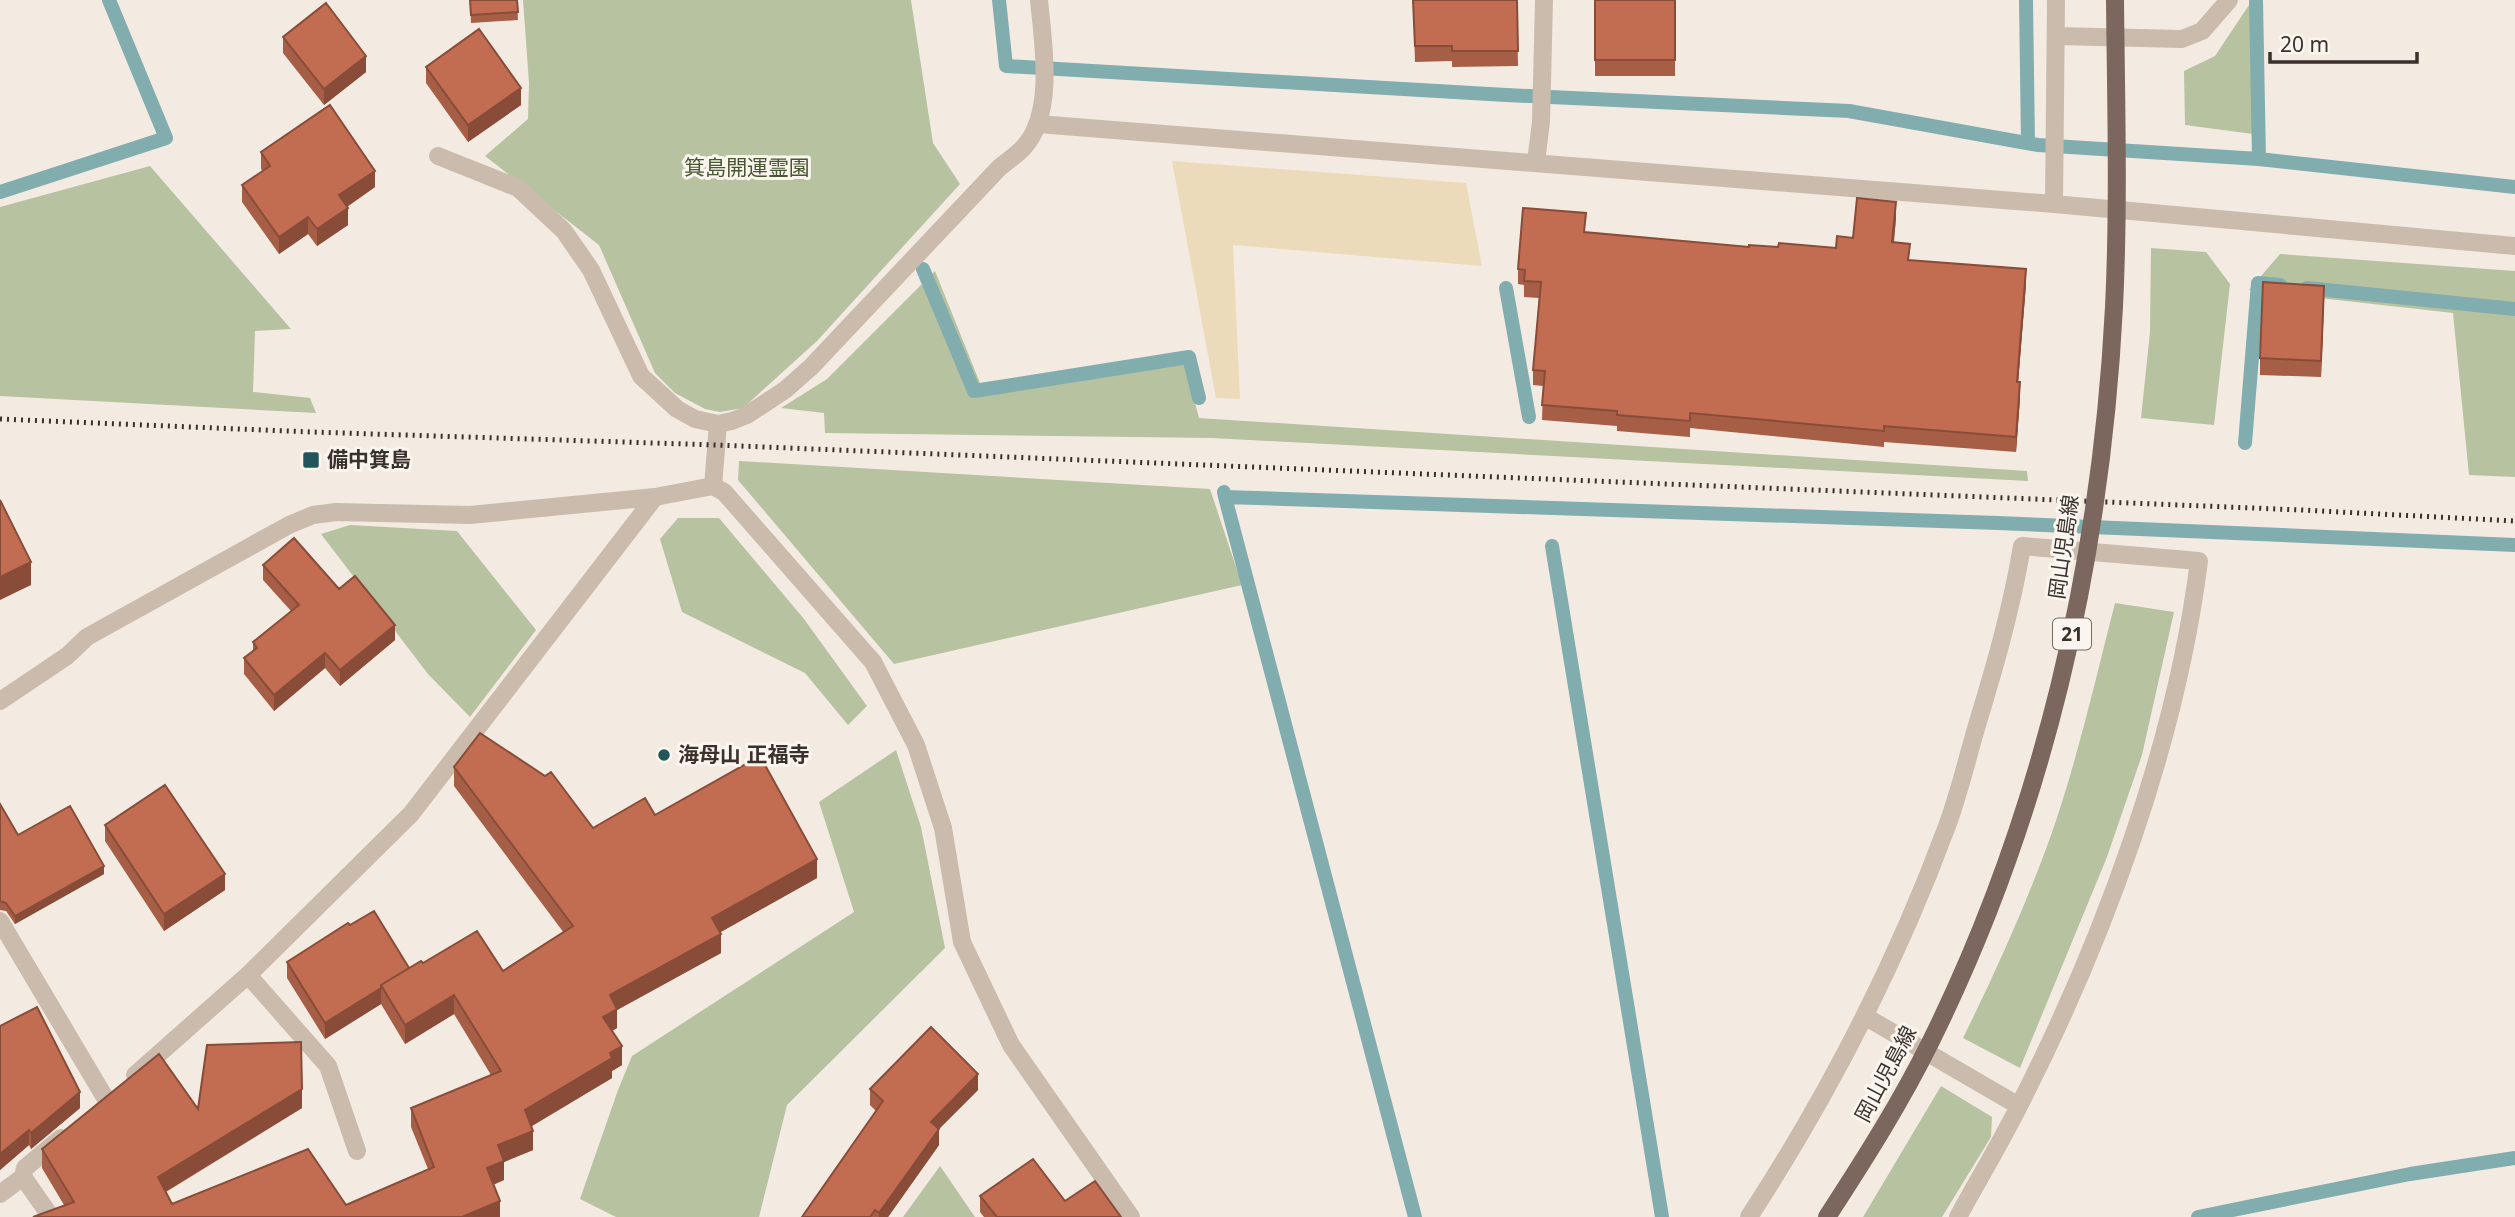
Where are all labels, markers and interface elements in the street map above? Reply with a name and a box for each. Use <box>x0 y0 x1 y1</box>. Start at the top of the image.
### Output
scale bar <box>2270 21 2417 65</box>
text: 20 m <box>2280 30 2329 58</box>
park label: 箕島開運霊園 <box>684 153 810 181</box>
place label: 備中箕島 <box>327 445 411 473</box>
marker: 備中箕島 <box>301 450 321 470</box>
street label: 岡山児島線 <box>2042 493 2084 601</box>
road number: 21 <box>2053 618 2091 650</box>
place label: 海母山 正福寺 <box>678 740 809 768</box>
marker: 海母山 正福寺 <box>656 747 672 763</box>
street label: 岡山児島線 <box>1848 1021 1922 1126</box>

